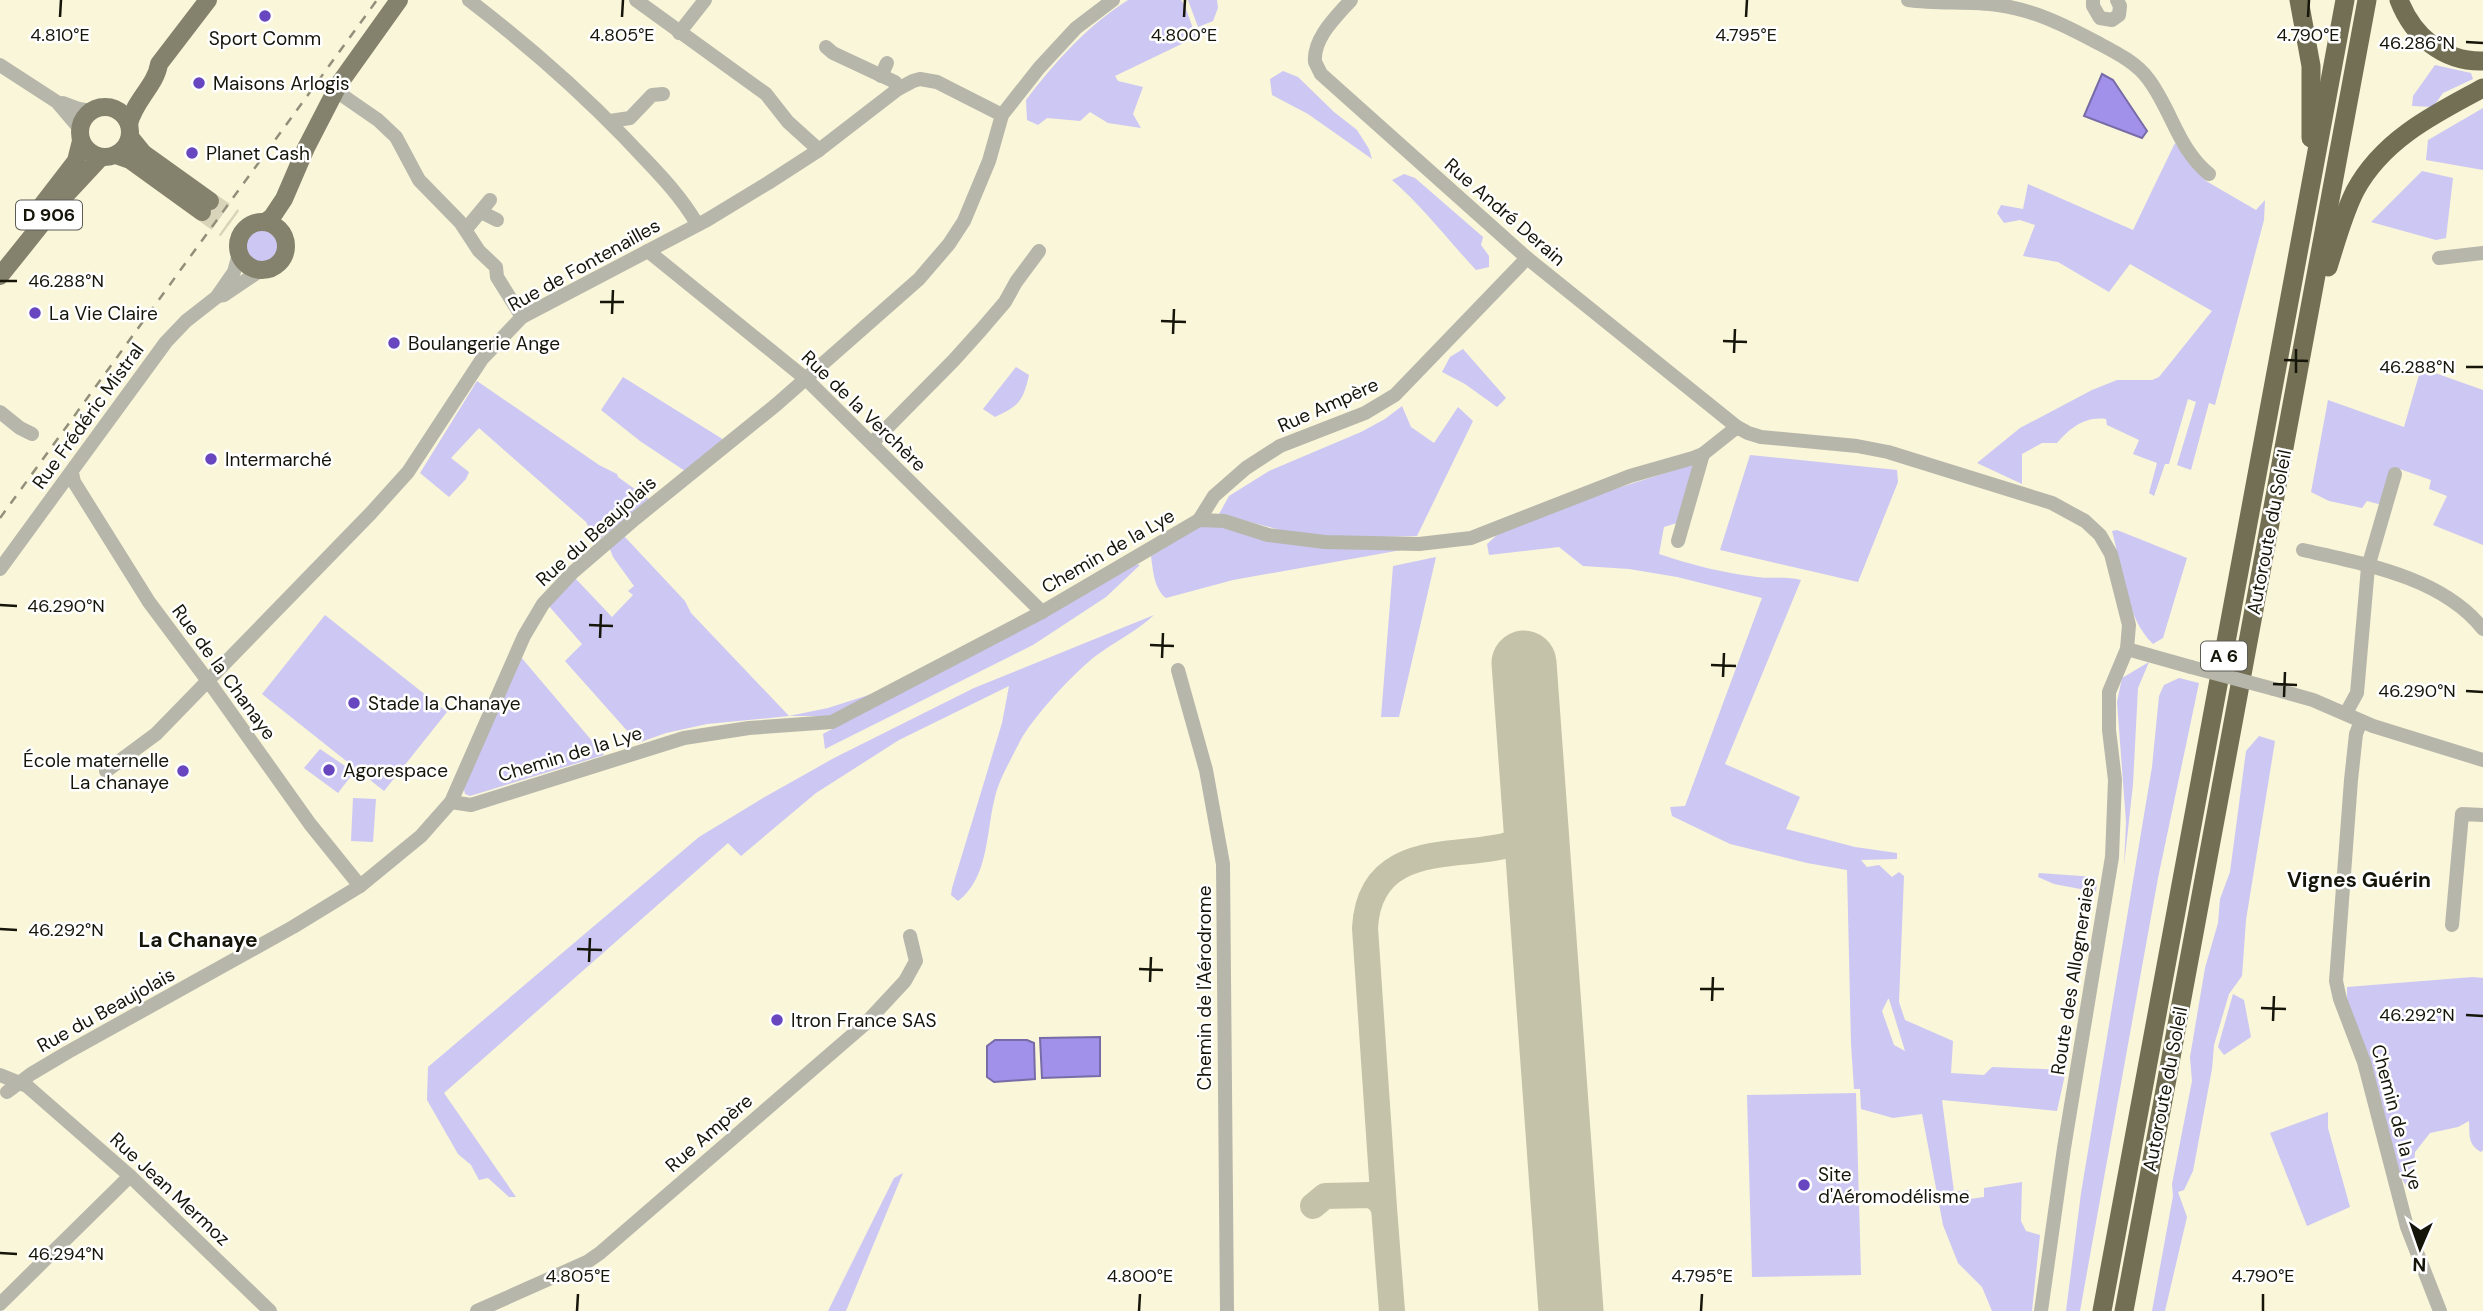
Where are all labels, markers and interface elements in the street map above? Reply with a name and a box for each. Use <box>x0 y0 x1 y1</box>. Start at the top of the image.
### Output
marker: Sport Comm <box>257 8 273 24</box>
text: 4.810°E <box>30 23 90 47</box>
text: 4.805°E <box>589 23 655 47</box>
text: 4.800°E <box>1151 23 1217 47</box>
text: 4.795°E <box>1715 23 1777 47</box>
text: 4.790°E <box>2276 23 2340 47</box>
place label: Sport Comm <box>209 26 321 51</box>
text: 46.286°N <box>2379 31 2455 55</box>
place label: Maisons Arlogis <box>213 71 350 96</box>
marker: Maisons Arlogis <box>191 75 207 91</box>
place label: Planet Cash <box>206 141 310 166</box>
marker: Planet Cash <box>184 145 200 161</box>
street label: Rue André Derain <box>1439 152 1571 272</box>
road number: D 906 <box>16 200 82 230</box>
street label: Rue de Fontenailles <box>503 213 665 317</box>
text: 46.288°N <box>28 269 104 293</box>
place label: La Vie Claire <box>49 301 158 326</box>
marker: La Vie Claire <box>27 305 43 321</box>
place label: Boulangerie Ange <box>408 331 560 356</box>
marker: Boulangerie Ange <box>386 335 402 351</box>
street label: Rue Frédéric Mistral <box>27 338 149 494</box>
street label: Rue de la Verchère <box>796 345 932 477</box>
text: 46.288°N <box>2379 355 2455 379</box>
street label: Rue Ampère <box>1274 372 1382 438</box>
place label: Intermarché <box>225 447 332 472</box>
street label: Autoroute du Soleil <box>2241 447 2297 617</box>
marker: Intermarché <box>203 451 219 467</box>
street label: Rue du Beaujolais <box>530 470 662 592</box>
street label: Chemin de la Lye <box>1037 503 1179 599</box>
text: 46.290°N <box>27 594 105 618</box>
street label: Rue de la Chanaye <box>166 599 282 745</box>
road number: A 6 <box>2201 642 2247 670</box>
text: 46.290°N <box>2378 679 2456 703</box>
place label: Stade la Chanaye <box>368 691 521 716</box>
marker: Stade la Chanaye <box>346 695 362 711</box>
street label: Chemin de la Lye <box>495 720 645 788</box>
place label: École maternelle La chanaye <box>23 748 169 795</box>
place label: Agorespace <box>343 758 448 783</box>
marker: Agorespace <box>321 762 337 778</box>
marker: École maternelle La chanaye <box>175 763 191 779</box>
district label: Vignes Guérin <box>2287 866 2431 894</box>
street label: Route des Allogneraies <box>2045 875 2101 1077</box>
street label: Chemin de l'Aérodrome <box>1192 885 1217 1091</box>
text: 46.292°N <box>28 918 104 942</box>
district label: La Chanaye <box>138 926 258 954</box>
street label: Rue du Beaujolais <box>33 962 179 1058</box>
text: 46.292°N <box>2379 1003 2455 1027</box>
street label: Autoroute du Soleil <box>2137 1004 2193 1174</box>
place label: Itron France SAS <box>791 1008 937 1033</box>
marker: Itron France SAS <box>769 1012 785 1028</box>
street label: Chemin de la Lye <box>2366 1042 2428 1192</box>
street label: Rue Ampère <box>660 1088 758 1178</box>
street label: Rue Jean Mermoz <box>105 1127 235 1251</box>
place label: Site d'Aéromodélisme <box>1818 1162 1970 1209</box>
marker: Site d'Aéromodélisme <box>1796 1177 1812 1193</box>
north arrow <box>2385 1213 2455 1283</box>
text: 46.294°N <box>28 1242 104 1266</box>
text: N <box>2412 1252 2427 1277</box>
text: 4.805°E <box>545 1264 611 1288</box>
text: 4.800°E <box>1107 1264 1173 1288</box>
text: 4.795°E <box>1671 1264 1733 1288</box>
text: 4.790°E <box>2231 1264 2295 1288</box>

